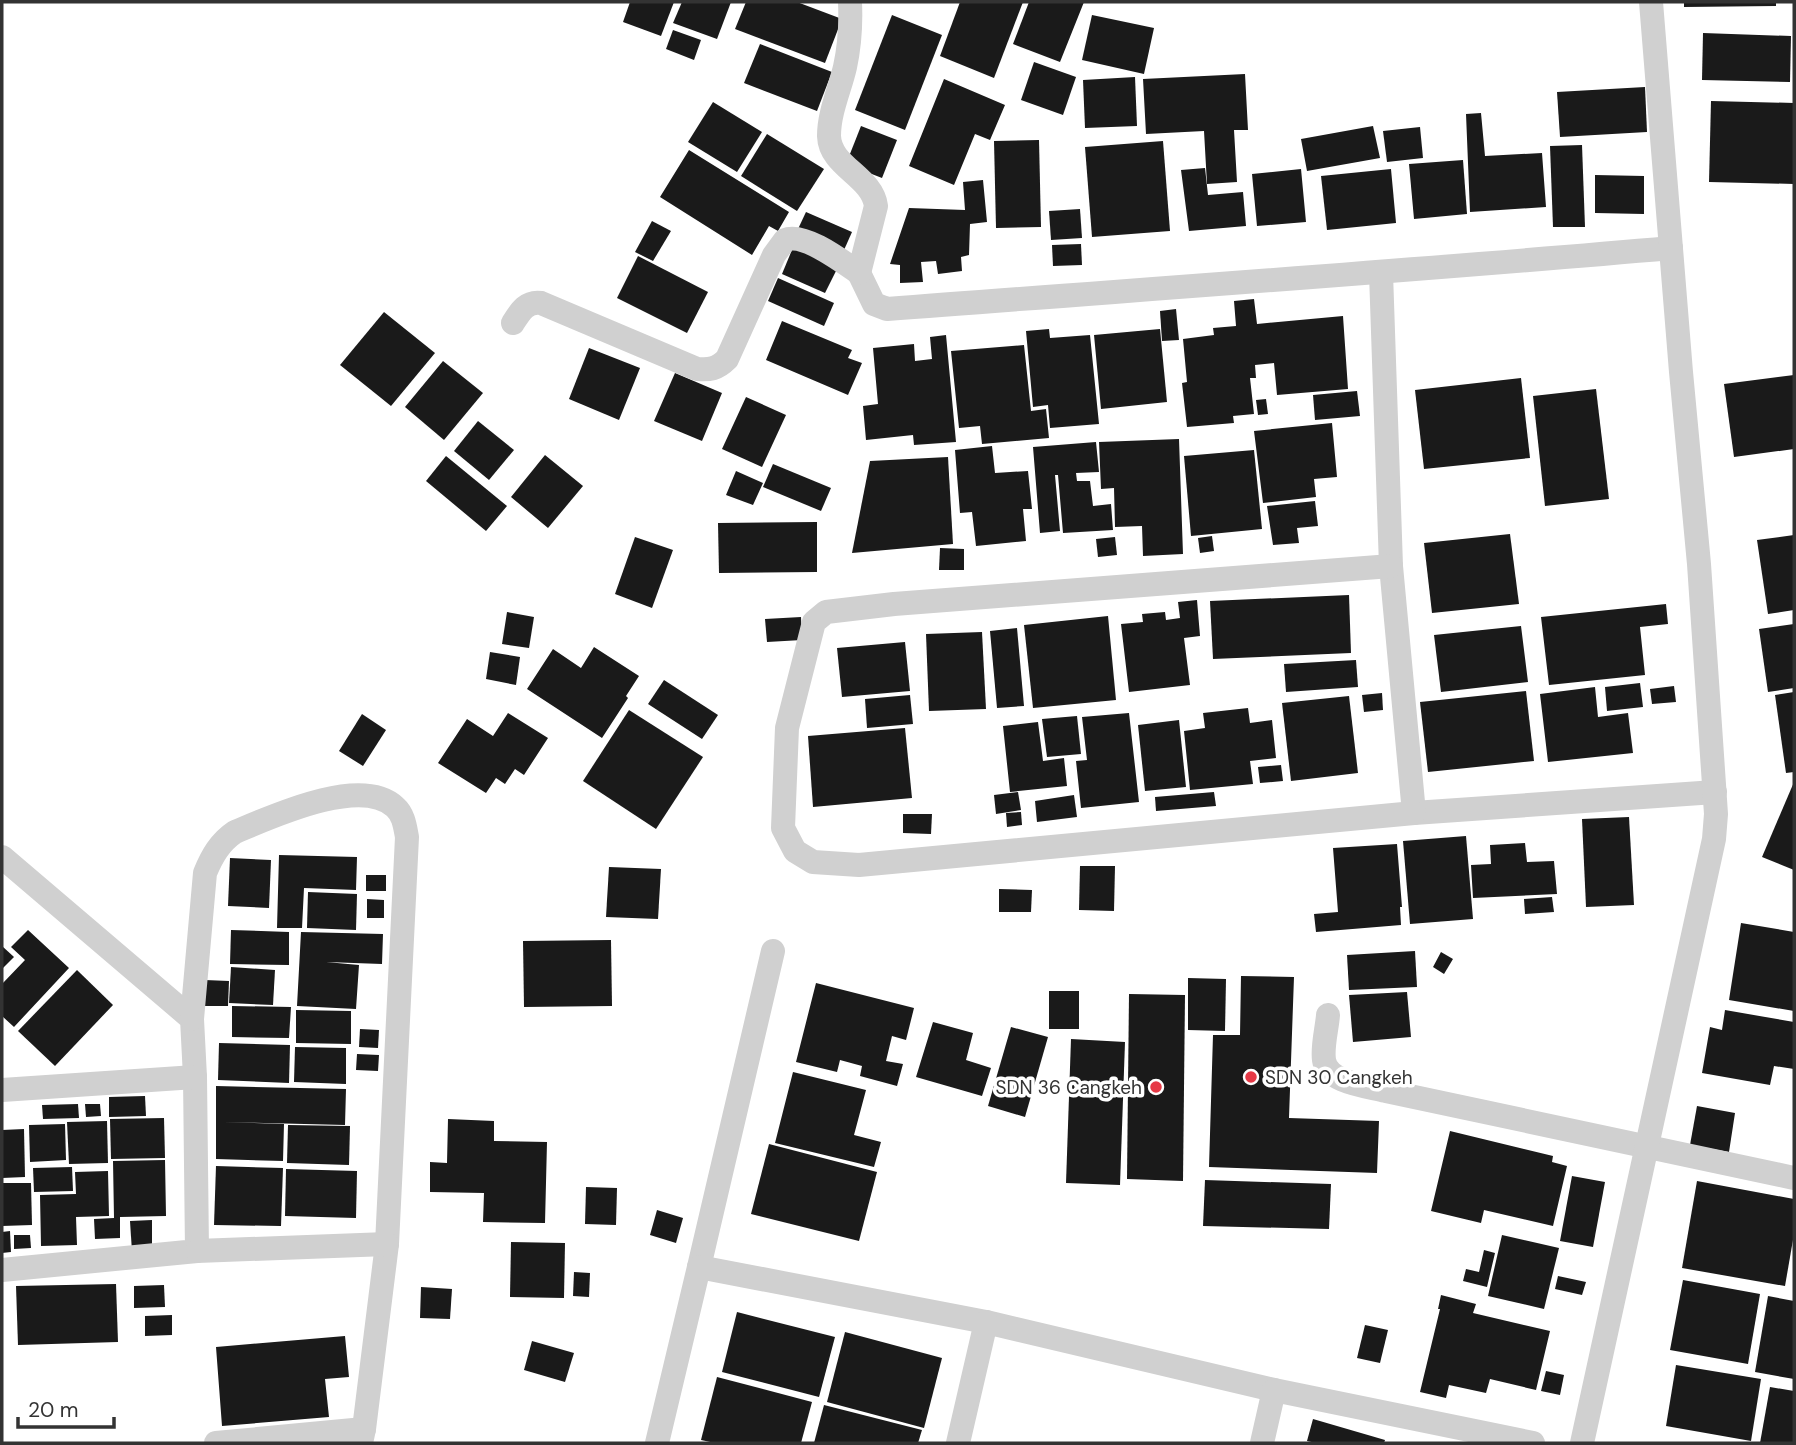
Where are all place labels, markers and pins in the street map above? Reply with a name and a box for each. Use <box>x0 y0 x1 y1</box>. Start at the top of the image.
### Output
place label: SDN 30 Cangkeh <box>1265 1065 1413 1090</box>
marker: SDN 30 Cangkeh <box>1243 1069 1259 1085</box>
place label: SDN 36 Cangkeh <box>995 1075 1142 1100</box>
marker: SDN 36 Cangkeh <box>1148 1079 1164 1095</box>

